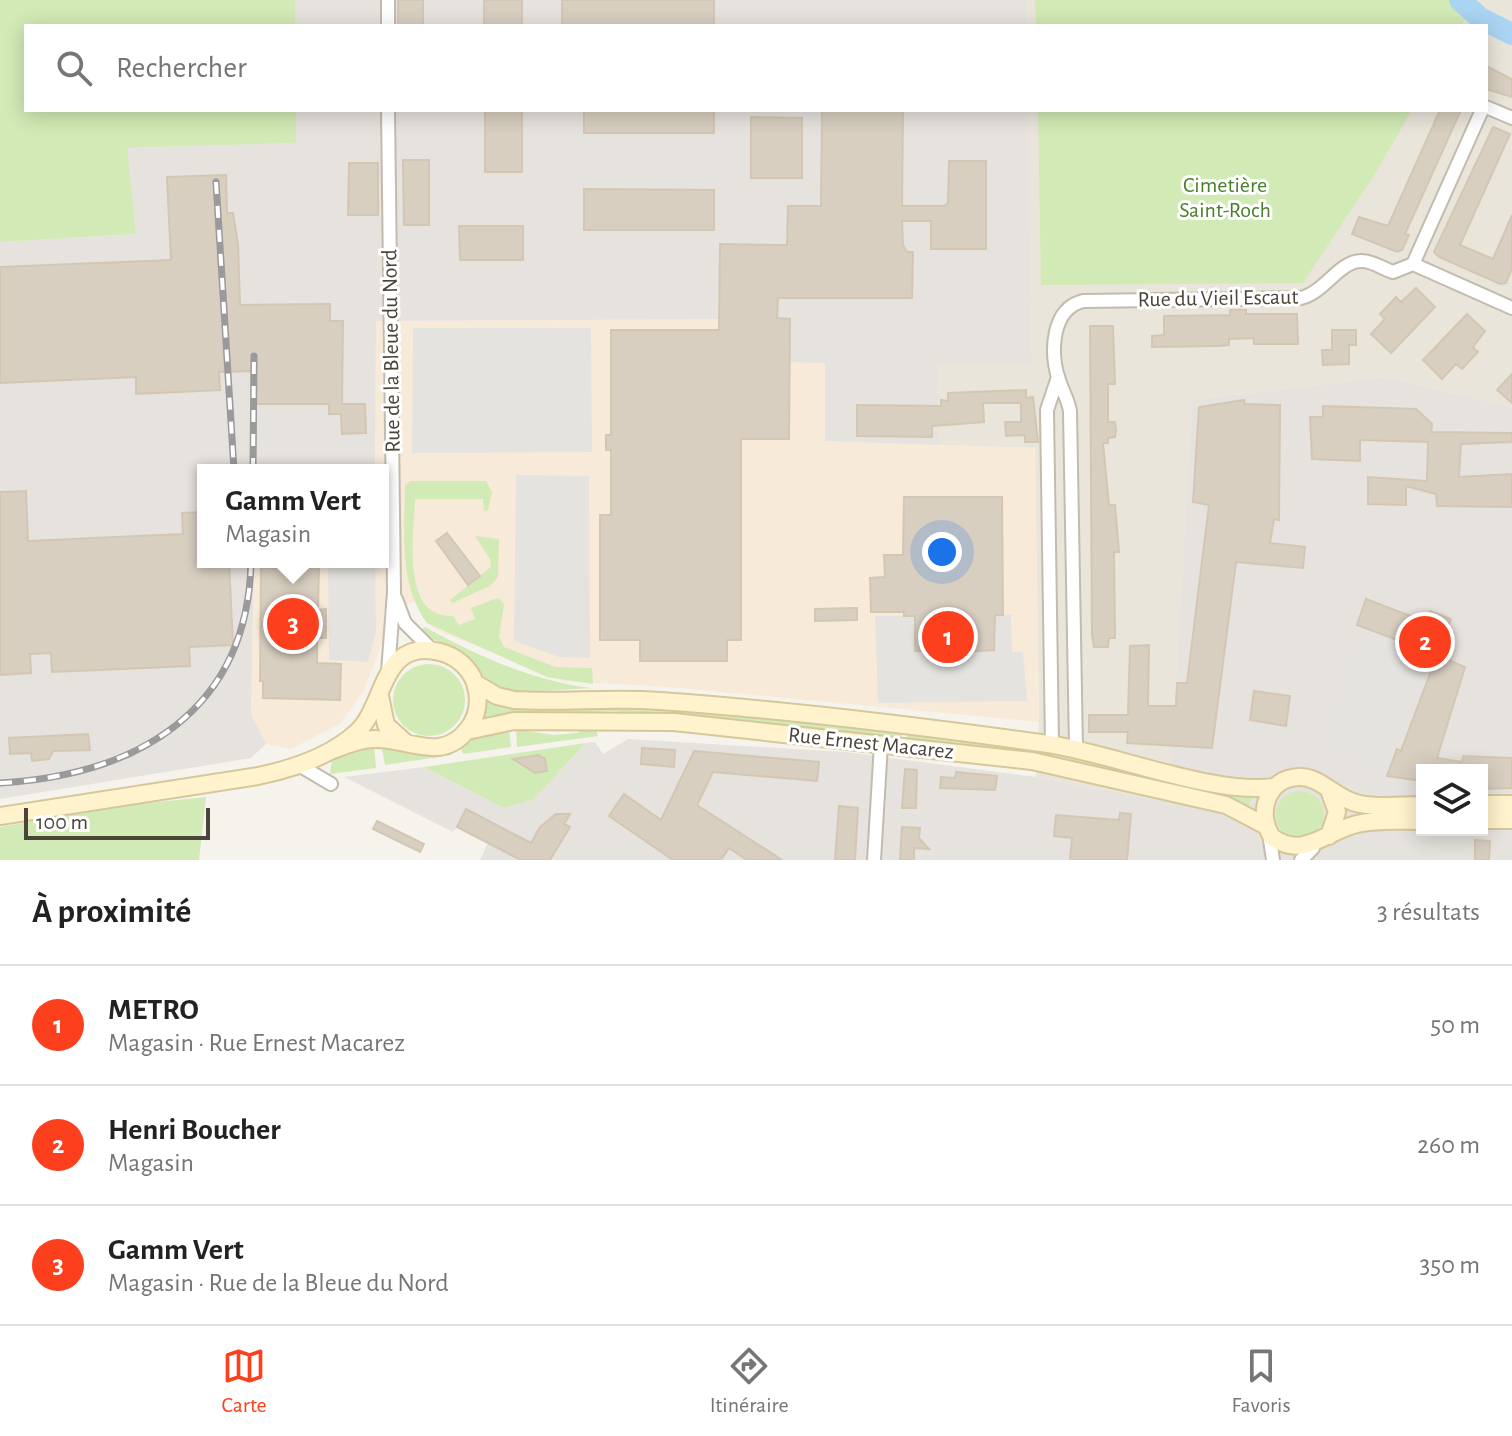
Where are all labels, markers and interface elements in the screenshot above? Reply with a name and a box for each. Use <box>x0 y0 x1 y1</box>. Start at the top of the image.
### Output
search box <box>24 24 1488 112</box>
icon: search <box>52 46 96 90</box>
text: Rechercher <box>116 53 247 83</box>
park label: Cimetière Saint-Roch <box>1179 174 1271 221</box>
street label: Rue de la Bleue du Nord <box>378 249 404 453</box>
street label: Rue du Vieil Escaut <box>1137 286 1299 310</box>
popup <box>197 464 389 568</box>
text: Gamm Vert <box>225 486 361 516</box>
text: Magasin <box>225 521 311 547</box>
your location <box>922 532 962 572</box>
pin: 3 <box>267 594 319 654</box>
pin: 1 <box>922 607 974 667</box>
pin: 2 <box>1399 612 1451 672</box>
street label: Rue Ernest Macarez <box>787 723 955 763</box>
map controls <box>1416 764 1488 836</box>
button: layers <box>1416 764 1488 836</box>
scale bar <box>24 804 210 840</box>
text: 100 m <box>36 811 88 833</box>
text: À proximité <box>32 895 191 929</box>
text: 3 résultats <box>1377 899 1480 925</box>
text: METRO <box>108 995 199 1025</box>
text: 1 <box>53 1012 63 1038</box>
text: 50 m <box>1430 1012 1480 1038</box>
text: Magasin · Rue Ernest Macarez <box>108 1030 405 1056</box>
text: Henri Boucher <box>108 1115 281 1145</box>
text: 2 <box>52 1132 64 1158</box>
text: 260 m <box>1417 1132 1480 1158</box>
text: Magasin <box>108 1150 194 1176</box>
text: Gamm Vert <box>108 1235 244 1265</box>
text: 3 <box>52 1252 64 1278</box>
text: 350 m <box>1420 1252 1480 1278</box>
text: Magasin · Rue de la Bleue du Nord <box>108 1270 449 1296</box>
tab: Carte <box>221 1344 267 1418</box>
tab: Itinéraire <box>710 1344 789 1418</box>
tab: Favoris <box>1232 1344 1291 1418</box>

